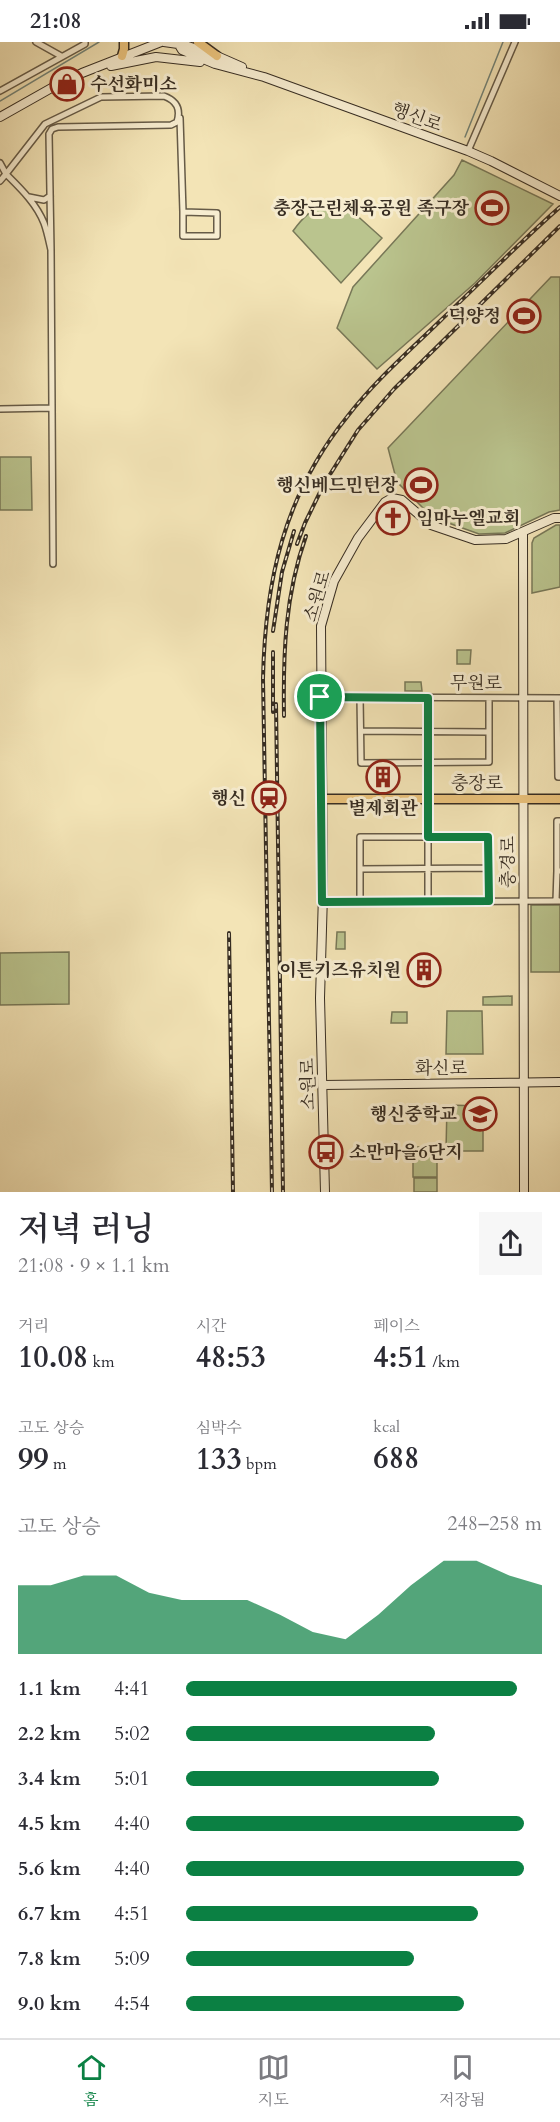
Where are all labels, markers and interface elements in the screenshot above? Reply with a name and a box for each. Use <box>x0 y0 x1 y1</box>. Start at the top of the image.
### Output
text: 21:08 <box>30 6 81 36</box>
shop icon: 수선화미소 <box>49 66 85 102</box>
place label: 수선화미소 <box>90 72 178 97</box>
street label: 행신로 <box>388 97 446 138</box>
sports icon: 충장근린체육공원 족구장 <box>474 190 510 226</box>
place label: 충장근린체육공원 족구장 <box>273 196 470 221</box>
sports icon: 덕양정 <box>506 298 542 334</box>
place label: 덕양정 <box>449 304 501 329</box>
sports icon: 행신베드민턴장 <box>403 467 439 503</box>
place label: 행신베드민턴장 <box>276 473 399 498</box>
church icon: 임마누엘교회 <box>375 500 411 536</box>
place label: 임마누엘교회 <box>416 506 520 531</box>
street label: 소원로 <box>298 568 337 625</box>
pin <box>294 671 345 722</box>
street label: 무원로 <box>450 671 502 696</box>
icon: arrive <box>303 680 336 713</box>
building icon: 별제회관 <box>365 759 401 795</box>
street label: 충장로 <box>451 771 503 796</box>
station icon: 행신 <box>251 780 287 816</box>
place label: 행신 <box>211 786 246 811</box>
place label: 별제회관 <box>348 796 418 821</box>
street label: 충경로 <box>496 836 521 888</box>
building icon: 이튼키즈유치원 <box>406 952 442 988</box>
place label: 이튼키즈유치원 <box>279 958 401 983</box>
street label: 화신로 <box>415 1056 467 1081</box>
street label: 소원로 <box>296 1058 321 1110</box>
school or university icon: 행신중학교 <box>462 1096 498 1132</box>
place label: 행신중학교 <box>370 1102 458 1127</box>
bus stop icon: 소만마을6단지 <box>308 1134 344 1170</box>
place label: 소만마을6단지 <box>349 1140 463 1165</box>
text: 저녁 러닝 <box>18 1207 154 1252</box>
button: share <box>479 1212 542 1275</box>
text: 21:08 · 9 × 1.1 km <box>18 1252 170 1279</box>
text: 거리 <box>18 1315 49 1337</box>
text: 시간 <box>196 1315 227 1337</box>
text: 페이스 <box>373 1315 420 1337</box>
text: 10.08 <box>18 1337 88 1378</box>
text: 48:53 <box>196 1337 266 1378</box>
text: 4:51 <box>373 1337 428 1378</box>
text: km <box>88 1351 115 1373</box>
text: /km <box>428 1351 460 1373</box>
text: kcal <box>373 1416 400 1438</box>
text: 고도 상승 <box>18 1417 84 1439</box>
text: 심박수 <box>196 1417 242 1439</box>
text: 688 <box>373 1438 419 1479</box>
text: 99 <box>18 1439 49 1480</box>
text: 133 <box>196 1439 242 1480</box>
text: m <box>49 1453 67 1475</box>
text: bpm <box>242 1453 277 1475</box>
text: 248–258 m <box>447 1510 542 1537</box>
text: 고도 상승 <box>18 1513 101 1540</box>
text: 1.1 km <box>18 1675 81 1702</box>
text: 4:41 <box>114 1675 150 1702</box>
text: 2.2 km <box>18 1720 81 1747</box>
text: 5:02 <box>114 1720 150 1747</box>
text: 3.4 km <box>18 1765 81 1792</box>
text: 5:01 <box>114 1765 150 1792</box>
text: 4.5 km <box>18 1810 81 1837</box>
text: 4:40 <box>114 1810 150 1837</box>
text: 5.6 km <box>18 1855 81 1882</box>
text: 4:40 <box>114 1855 150 1882</box>
text: 6.7 km <box>18 1900 81 1927</box>
text: 4:51 <box>114 1900 150 1927</box>
text: 7.8 km <box>18 1945 81 1972</box>
text: 5:09 <box>114 1945 150 1972</box>
text: 9.0 km <box>18 1990 81 2017</box>
text: 4:54 <box>114 1990 150 2017</box>
tab: 홈 <box>75 2051 108 2111</box>
tab: 지도 <box>257 2051 290 2111</box>
tab: 저장됨 <box>439 2051 485 2111</box>

